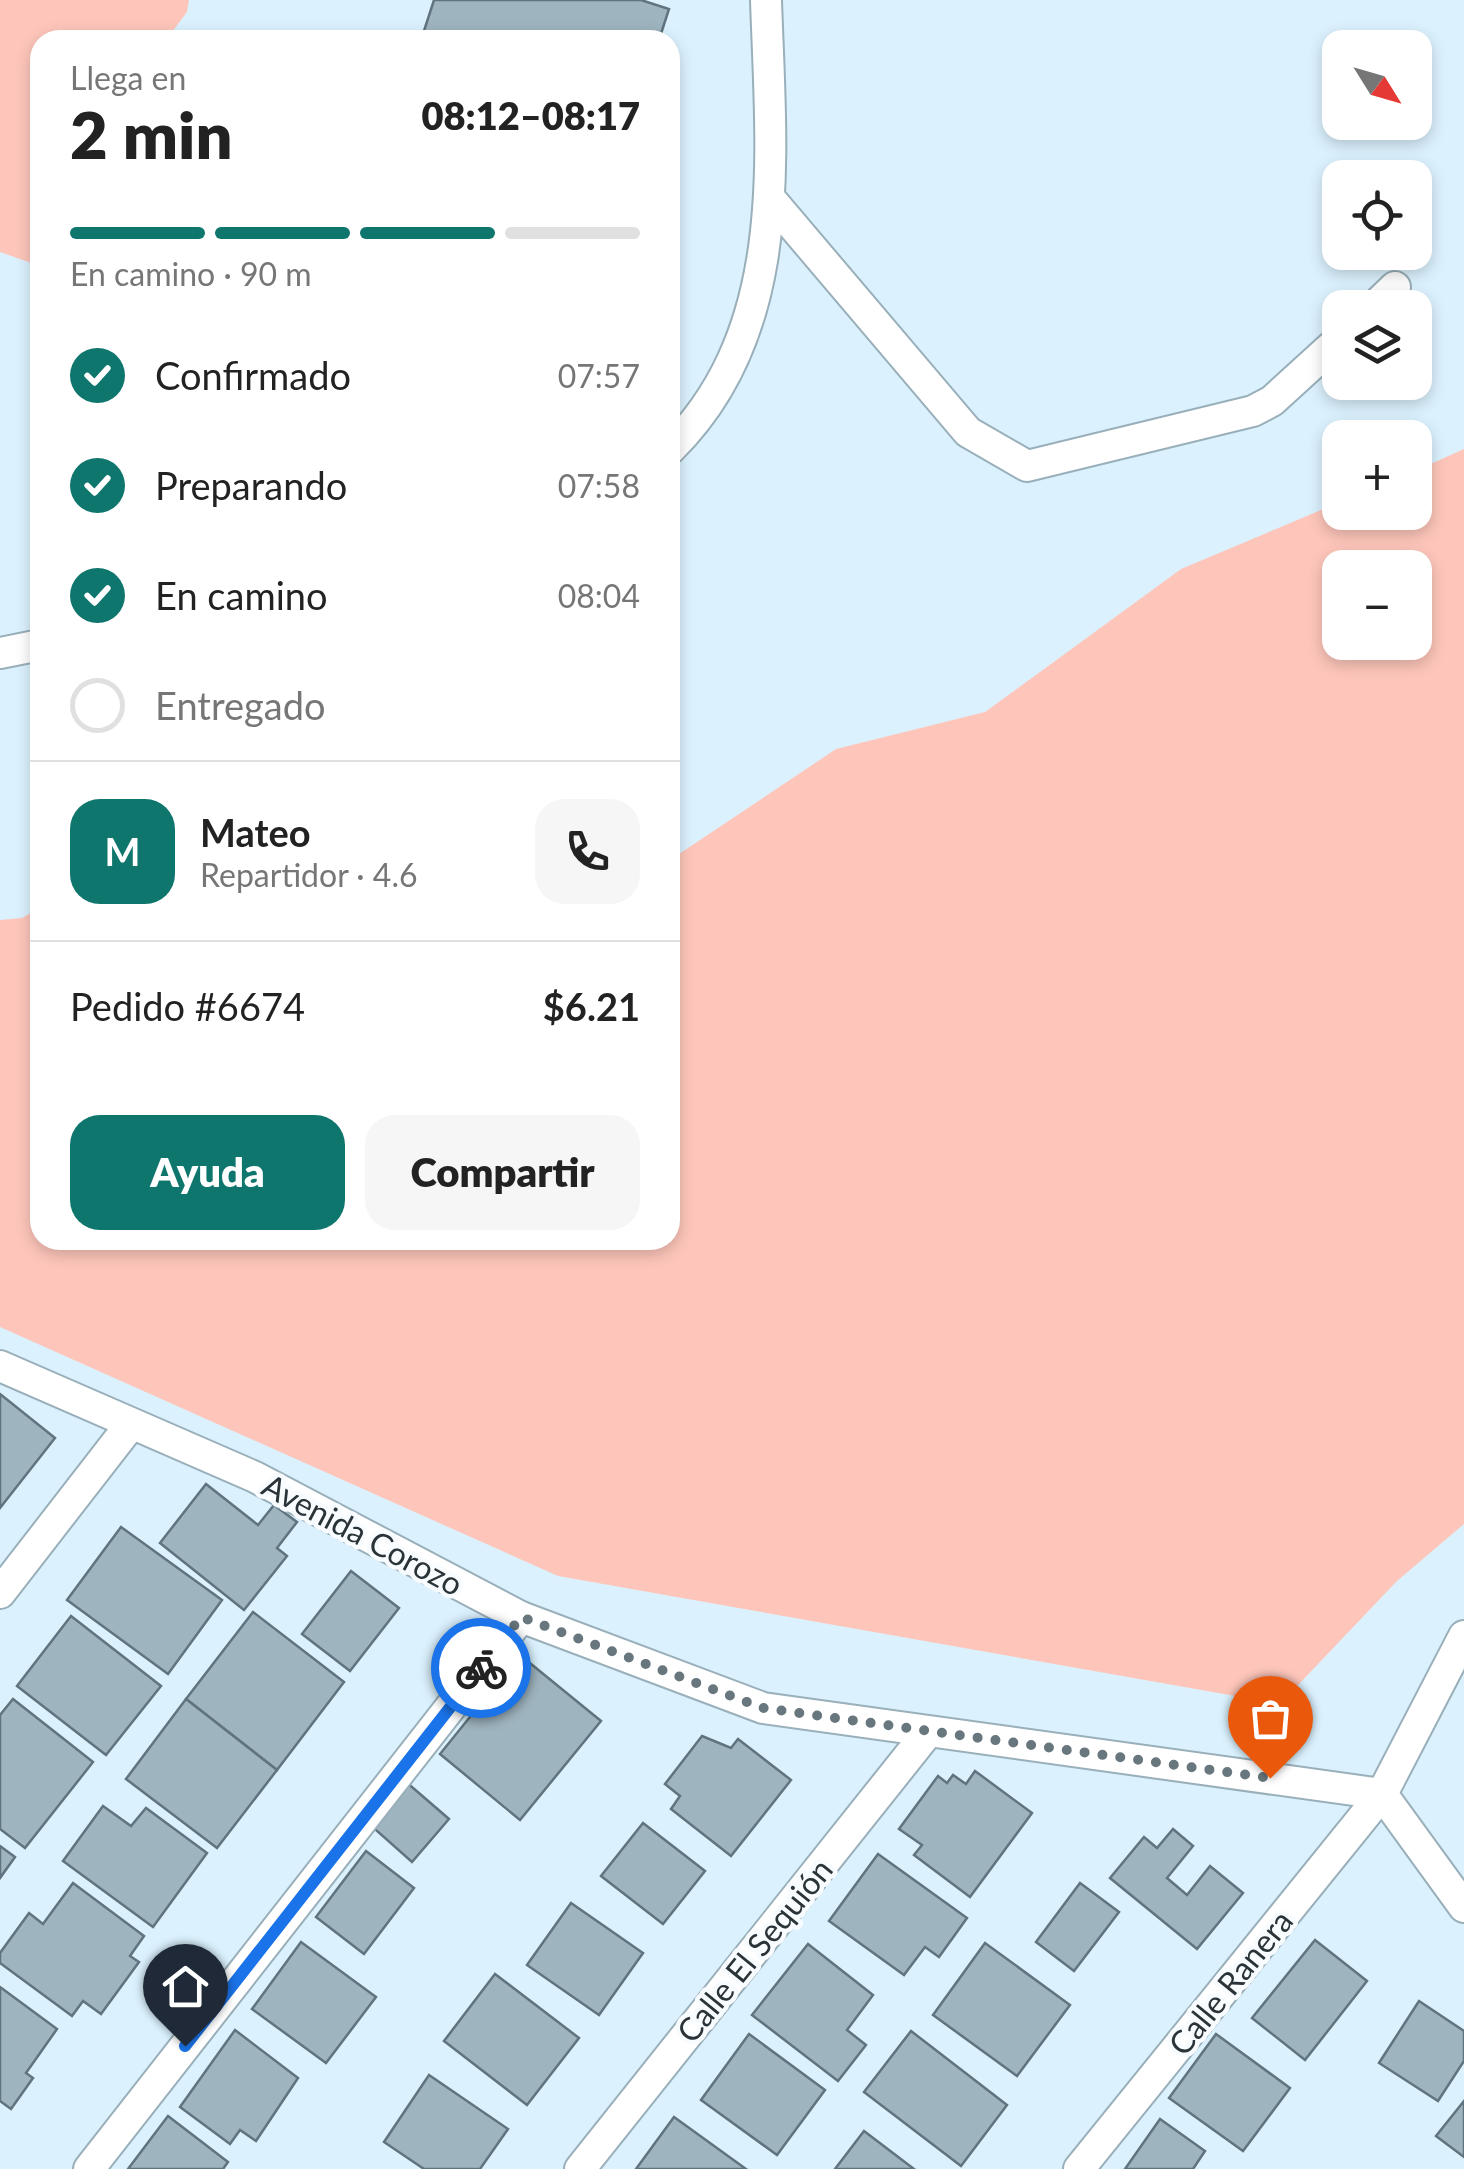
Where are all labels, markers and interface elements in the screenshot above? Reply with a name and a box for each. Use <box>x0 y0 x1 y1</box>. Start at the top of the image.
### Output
north arrow <box>1322 30 1432 140</box>
map controls <box>1322 30 1432 660</box>
text: Llega en <box>70 58 186 97</box>
text: 08:12–08:17 <box>421 92 640 138</box>
text: 2 min <box>70 95 232 173</box>
button: locate <box>1322 160 1432 270</box>
text: En camino · 90 m <box>70 254 312 293</box>
button: layers <box>1322 290 1432 400</box>
icon: check <box>70 348 125 403</box>
text: Confirmado <box>155 352 351 398</box>
text: 07:57 <box>558 356 640 395</box>
button: + <box>1322 420 1432 530</box>
icon: check <box>70 458 125 513</box>
text: Preparando <box>155 462 347 508</box>
text: 07:58 <box>558 466 640 505</box>
button: − <box>1322 550 1432 660</box>
icon: check <box>70 568 125 623</box>
text: En camino <box>155 572 328 618</box>
text: 08:04 <box>558 576 640 615</box>
text: Entregado <box>155 682 326 728</box>
button: phone <box>535 799 640 904</box>
text: Mateo <box>200 809 311 855</box>
text: M <box>105 828 140 874</box>
text: Repartidor · 4.6 <box>200 855 418 894</box>
text: Pedido #6674 <box>70 983 305 1029</box>
text: $6.21 <box>543 983 640 1029</box>
button: Ayuda <box>70 1115 345 1230</box>
button: Compartir <box>365 1115 640 1230</box>
street label: Avenida Corozo <box>256 1465 470 1603</box>
courier <box>431 1618 531 1718</box>
icon: bike <box>454 1641 509 1696</box>
pin <box>1228 1676 1313 1779</box>
icon: bag <box>1243 1691 1298 1746</box>
street label: Calle El Sequión <box>668 1850 840 2050</box>
street label: Calle Ranera <box>1160 1902 1300 2062</box>
pin <box>143 1944 228 2047</box>
icon: home <box>158 1959 213 2014</box>

